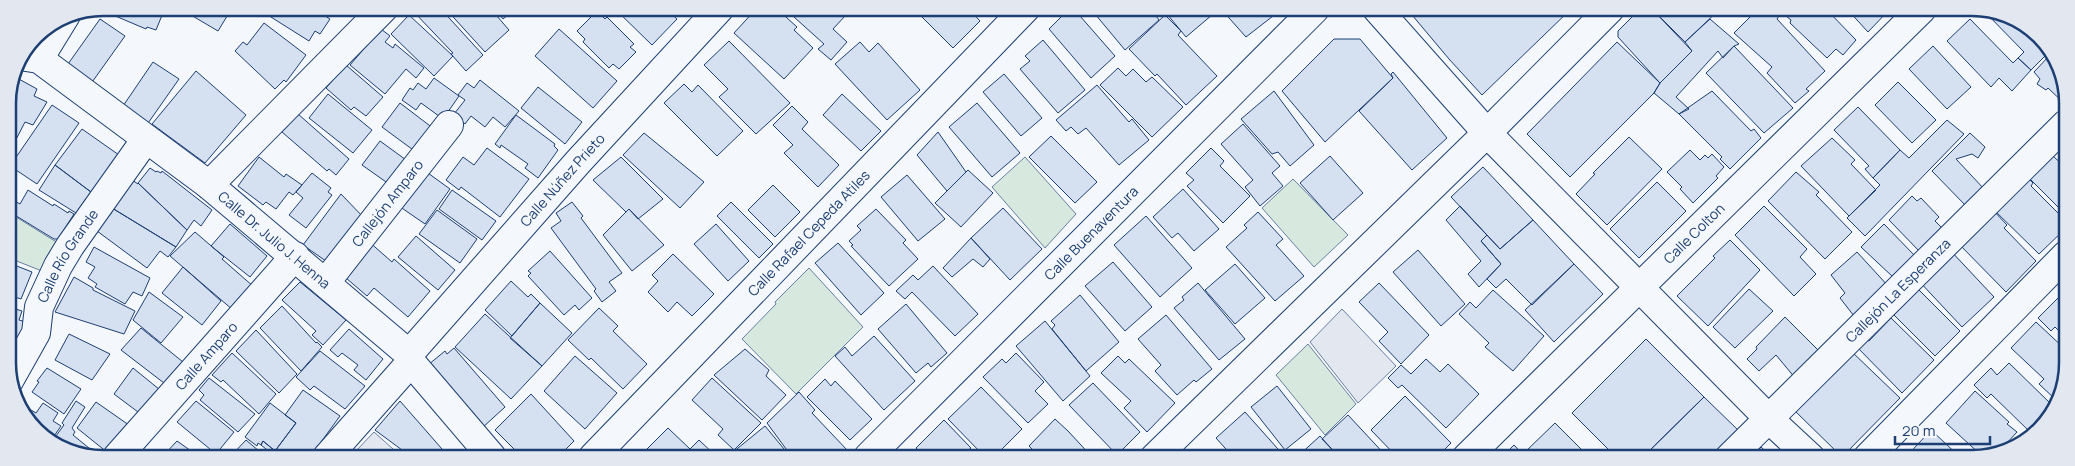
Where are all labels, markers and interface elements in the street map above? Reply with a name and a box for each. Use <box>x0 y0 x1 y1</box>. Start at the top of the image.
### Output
street label: Calle Núñez Prieto <box>516 129 609 230</box>
street label: Callejón Amparo <box>347 156 427 250</box>
street label: Calle Rafael Cepeda Atiles <box>743 166 874 300</box>
street label: Calle Buenaventura <box>1040 182 1142 284</box>
street label: Calle Dr. Julio J. Henna <box>214 187 335 293</box>
street label: Calle Colton <box>1659 199 1728 268</box>
street label: Calle Río Grande <box>32 205 102 305</box>
street label: Callejón La Esperanza <box>1841 234 1954 346</box>
street label: Calle Amparo <box>171 317 242 394</box>
scale bar <box>1895 414 1990 446</box>
text: 20 m <box>1902 420 1935 441</box>

